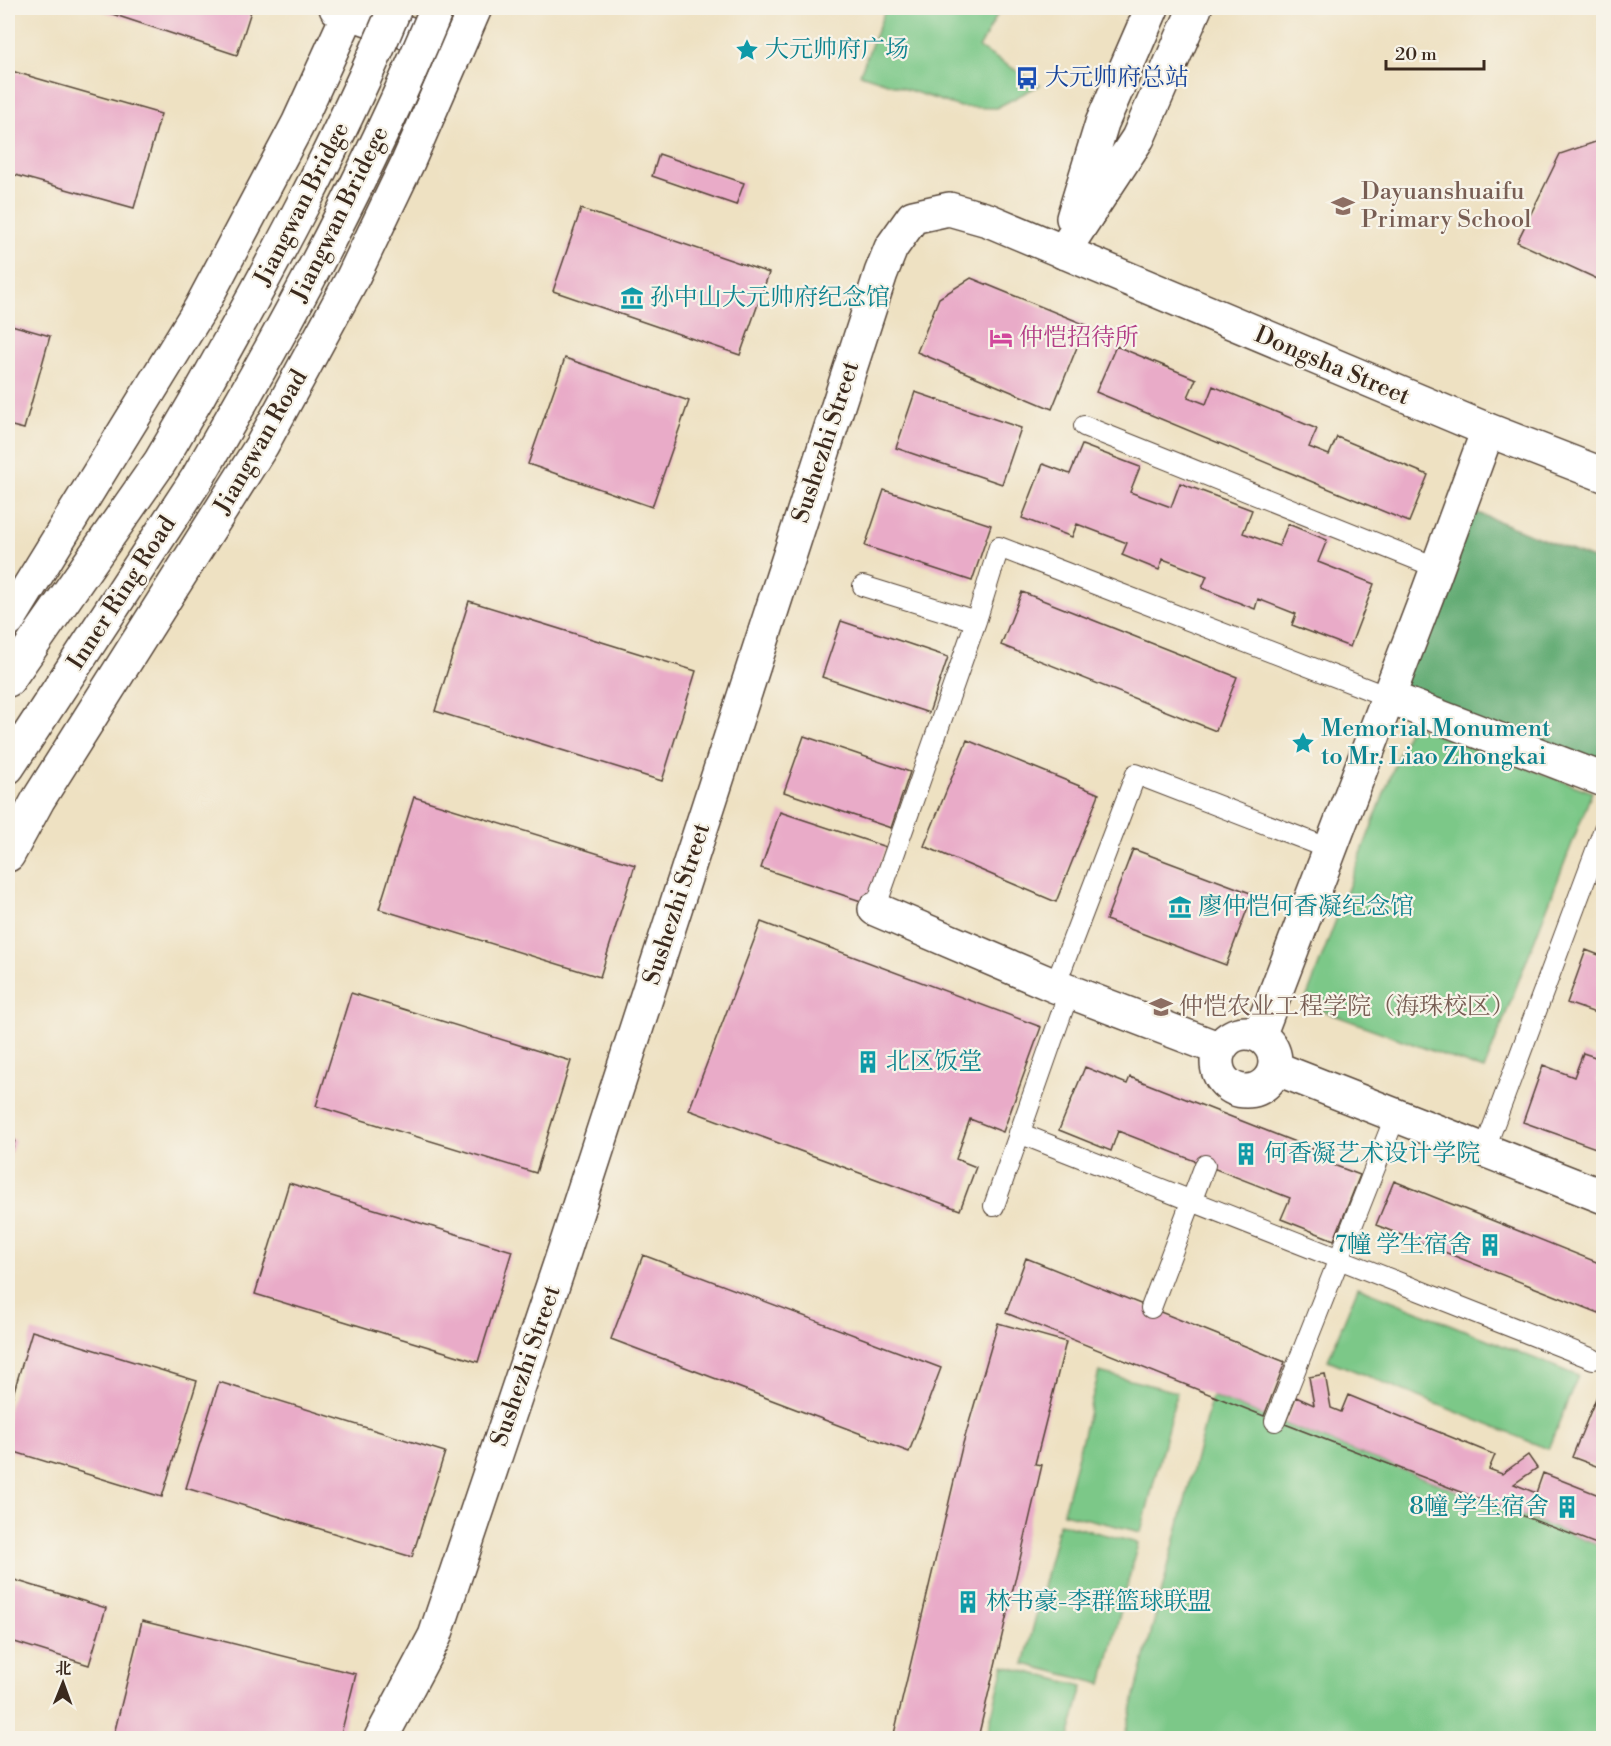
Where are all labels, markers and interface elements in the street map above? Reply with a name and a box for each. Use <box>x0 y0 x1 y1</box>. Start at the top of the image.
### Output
scale bar <box>1386 33 1484 71</box>
place label: 大元帅府广场 <box>765 35 909 65</box>
place icon: 大元帅府广场 <box>734 37 760 63</box>
text: 20 m <box>1395 43 1437 66</box>
place label: 大元帅府总站 <box>1045 63 1189 93</box>
bus stop icon: 大元帅府总站 <box>1014 65 1040 91</box>
street label: Jiangwan Bridge <box>247 117 356 292</box>
street label: Jiangwan Bridege <box>284 121 395 308</box>
place label: Dayuanshuaifu Primary School <box>1361 177 1531 235</box>
school or university icon: Dayuanshuaifu Primary School <box>1330 193 1356 219</box>
place label: 孙中山大元帅府纪念馆 <box>650 283 890 313</box>
museum icon: 孙中山大元帅府纪念馆 <box>619 285 645 311</box>
street label: Dongsha Street <box>1250 320 1415 412</box>
place label: 仲恺招待所 <box>1019 323 1139 353</box>
hotel icon: 仲恺招待所 <box>988 325 1014 351</box>
street label: Sushezhi Street <box>786 357 866 527</box>
street label: Jiangwan Road <box>207 364 315 520</box>
street label: Inner Ring Road <box>61 510 183 675</box>
place label: Memorial Monument to Mr. Liao Zhongkai <box>1321 714 1551 772</box>
place icon: Memorial Monument to Mr. Liao Zhongkai <box>1290 730 1316 756</box>
street label: Sushezhi Street <box>637 819 717 989</box>
place label: 廖仲恺何香凝纪念馆 <box>1198 892 1414 922</box>
museum icon: 廖仲恺何香凝纪念馆 <box>1167 894 1193 920</box>
place label: 仲恺农业工程学院（海珠校区） <box>1179 992 1515 1022</box>
school or university icon: 仲恺农业工程学院（海珠校区） <box>1148 994 1174 1020</box>
place label: 北区饭堂 <box>886 1047 982 1077</box>
building icon: 北区饭堂 <box>855 1049 881 1075</box>
place label: 何香凝艺术设计学院 <box>1264 1139 1480 1169</box>
building icon: 何香凝艺术设计学院 <box>1233 1141 1259 1167</box>
place label: 7幢 学生宿舍 <box>1335 1230 1472 1260</box>
building icon: 7幢 学生宿舍 <box>1477 1232 1503 1258</box>
street label: Sushezhi Street <box>484 1281 568 1450</box>
place label: 8幢 学生宿舍 <box>1409 1492 1549 1522</box>
building icon: 8幢 学生宿舍 <box>1554 1494 1580 1520</box>
place label: 林书豪-李群篮球联盟 <box>986 1587 1211 1617</box>
building icon: 林书豪-李群篮球联盟 <box>955 1589 981 1615</box>
north arrow <box>33 1653 93 1713</box>
text: 北 <box>55 1659 71 1679</box>

